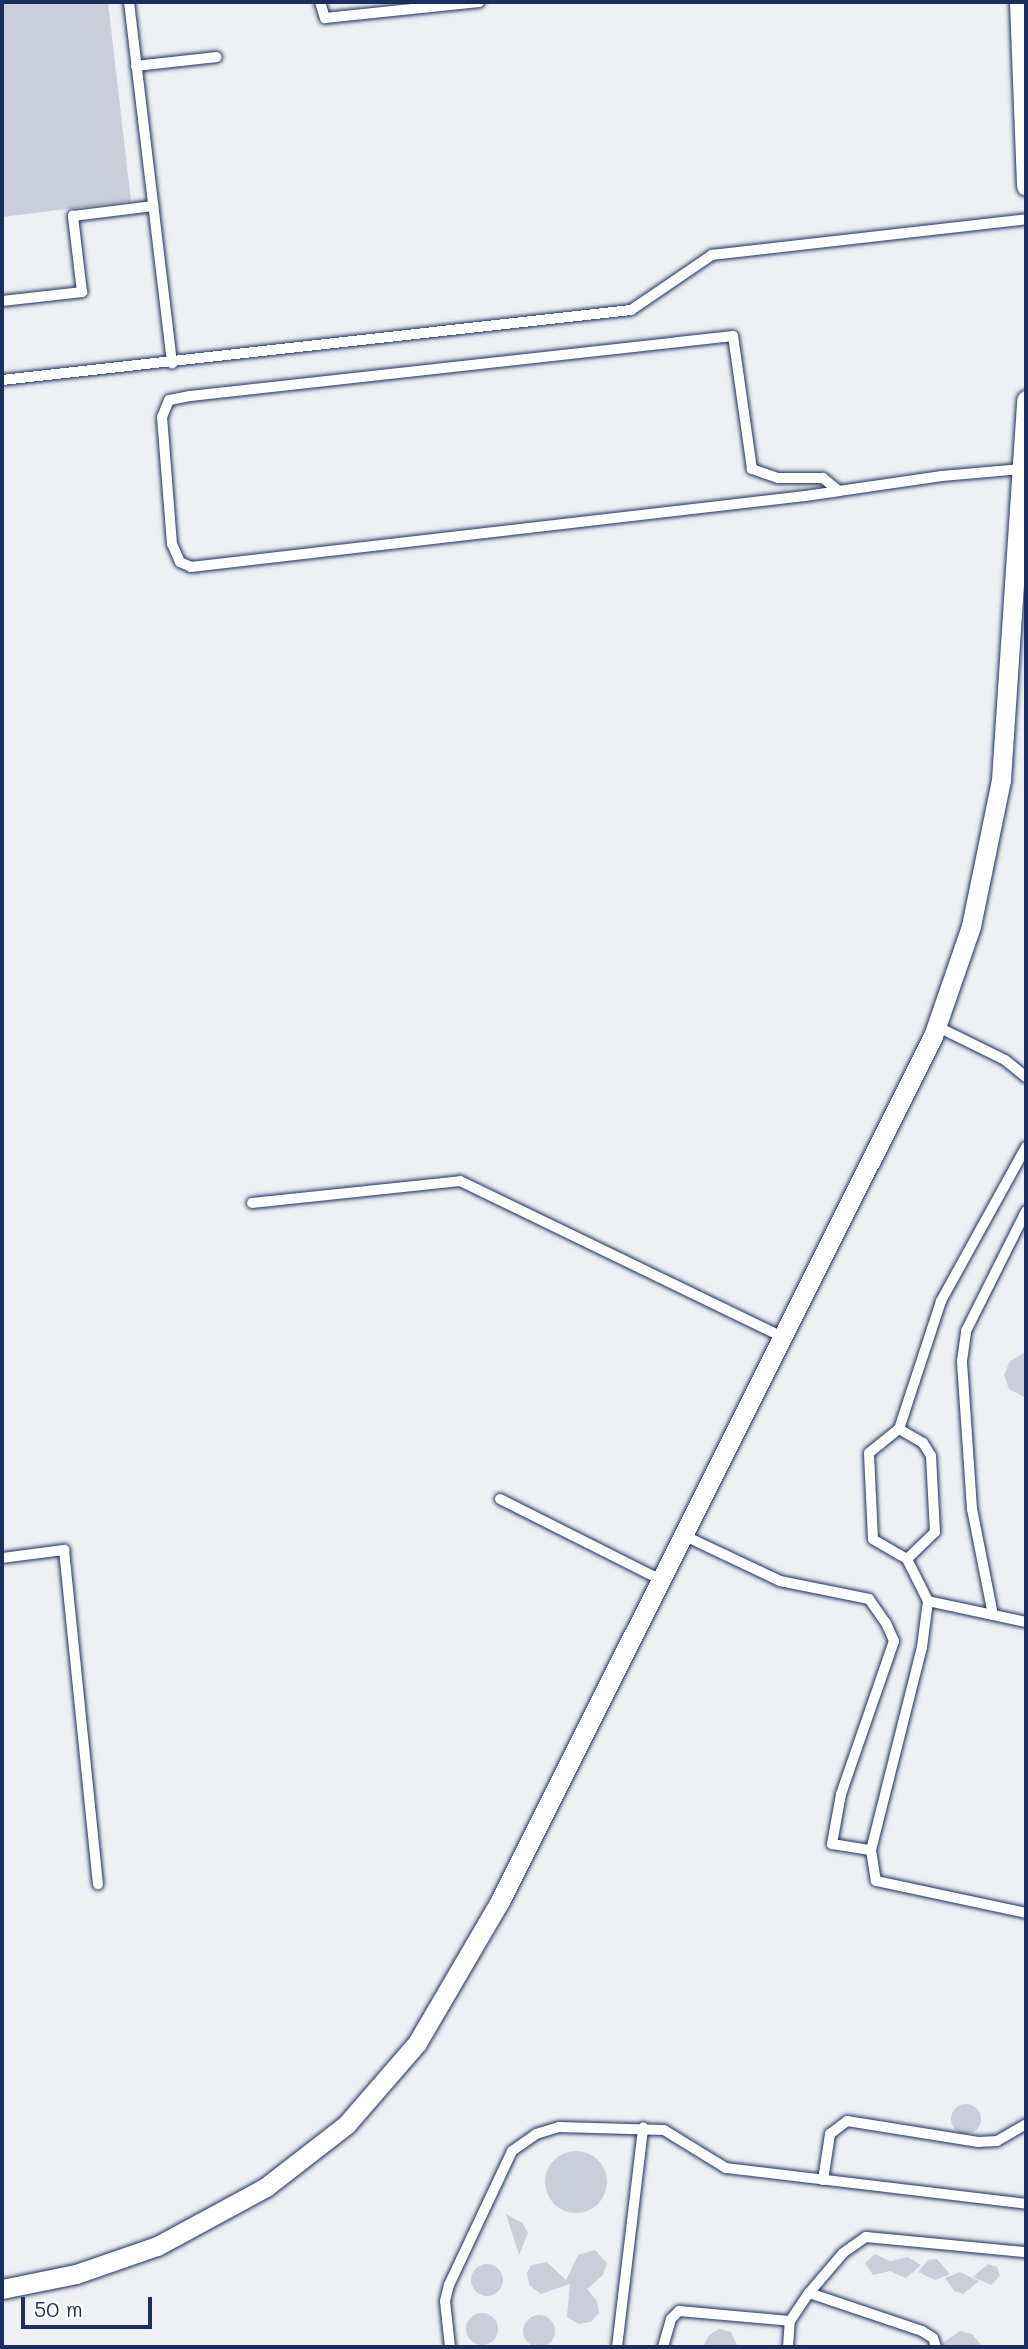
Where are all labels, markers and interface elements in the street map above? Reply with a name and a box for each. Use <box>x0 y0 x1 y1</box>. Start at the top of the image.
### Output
scale bar <box>24 2282 156 2326</box>
text: 50 m <box>34 2295 83 2322</box>

